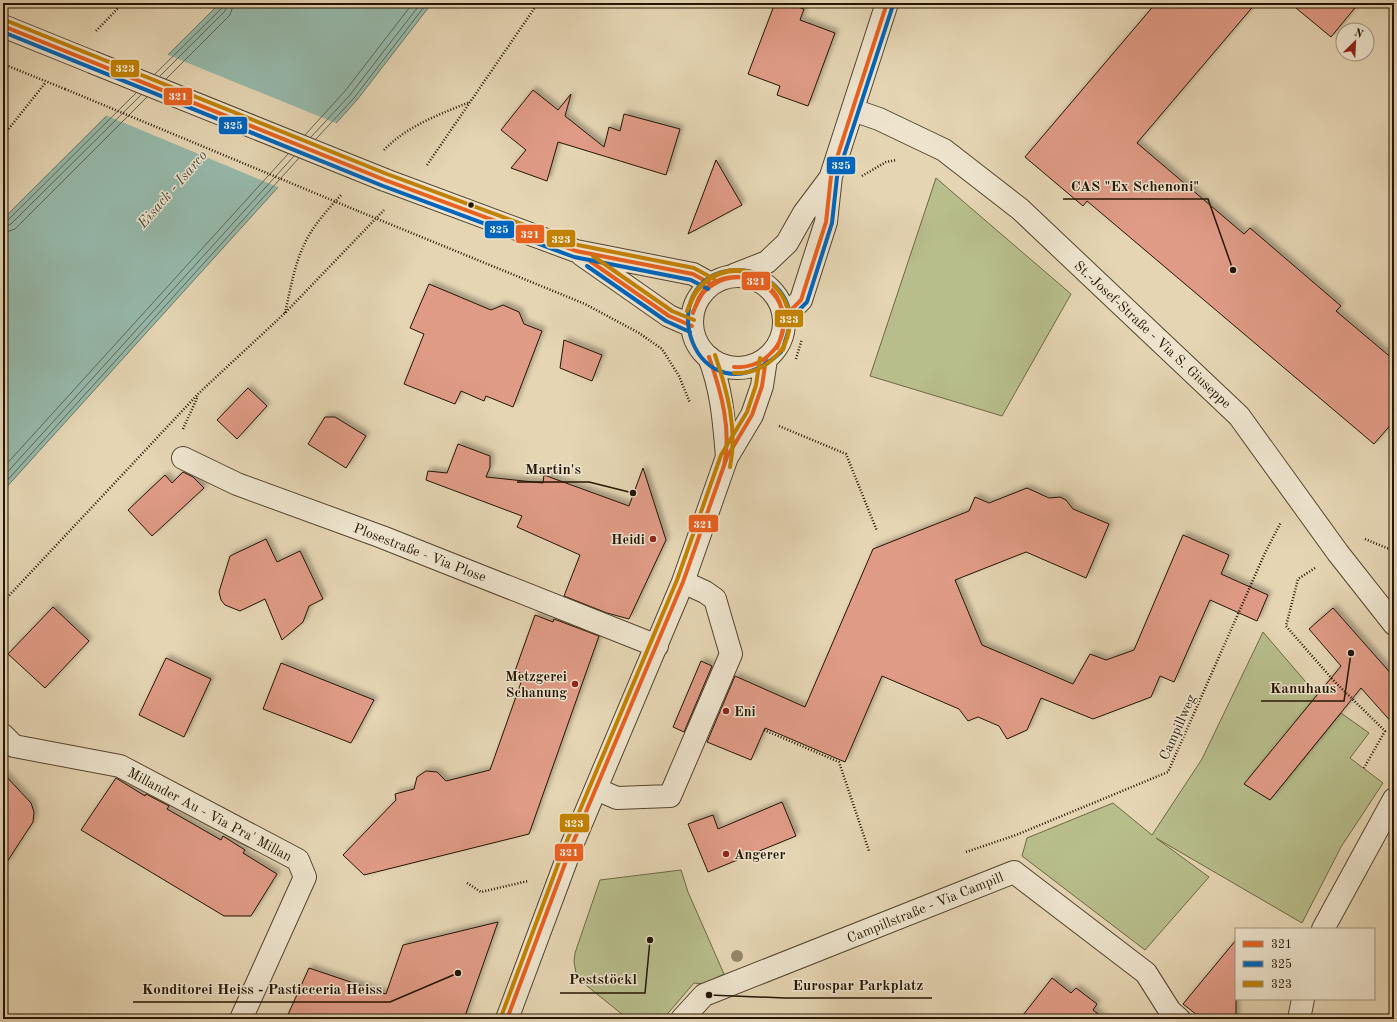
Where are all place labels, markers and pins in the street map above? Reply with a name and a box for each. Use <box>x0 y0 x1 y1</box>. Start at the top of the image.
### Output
callout: CAS "Ex Schenoni" <box>1063 172 1208 199</box>
unlabelled marker <box>466 200 476 210</box>
callout: Martin's <box>517 455 589 482</box>
place label: Heidi <box>611 533 645 547</box>
marker: Heidi <box>648 534 658 544</box>
place label: Metzgerei Schanung <box>505 670 567 700</box>
callout: Kanuhaus <box>1261 674 1344 701</box>
marker: Metzgerei Schanung <box>570 679 580 689</box>
place label: Eni <box>734 705 756 719</box>
marker: Eni <box>721 706 731 716</box>
place label: Angerer <box>734 848 785 862</box>
marker: Angerer <box>721 849 731 859</box>
callout: Peststöckl <box>560 966 645 993</box>
callout: Eurospar Parkplatz <box>785 971 932 998</box>
callout: Konditorei Heiss - Pasticceria Heiss <box>133 975 390 1002</box>

